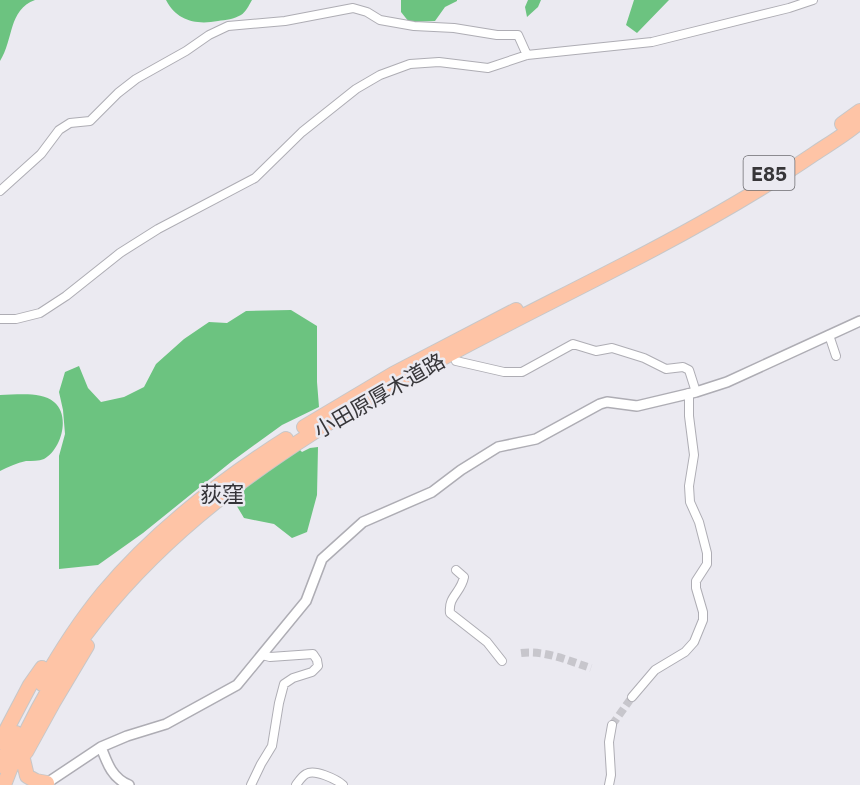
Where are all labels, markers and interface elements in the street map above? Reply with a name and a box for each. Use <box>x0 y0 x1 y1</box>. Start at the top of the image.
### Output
road number: E85 <box>744 156 794 190</box>
street label: 小田原厚木道路 <box>308 346 450 444</box>
district label: 荻窪 <box>200 479 244 508</box>

